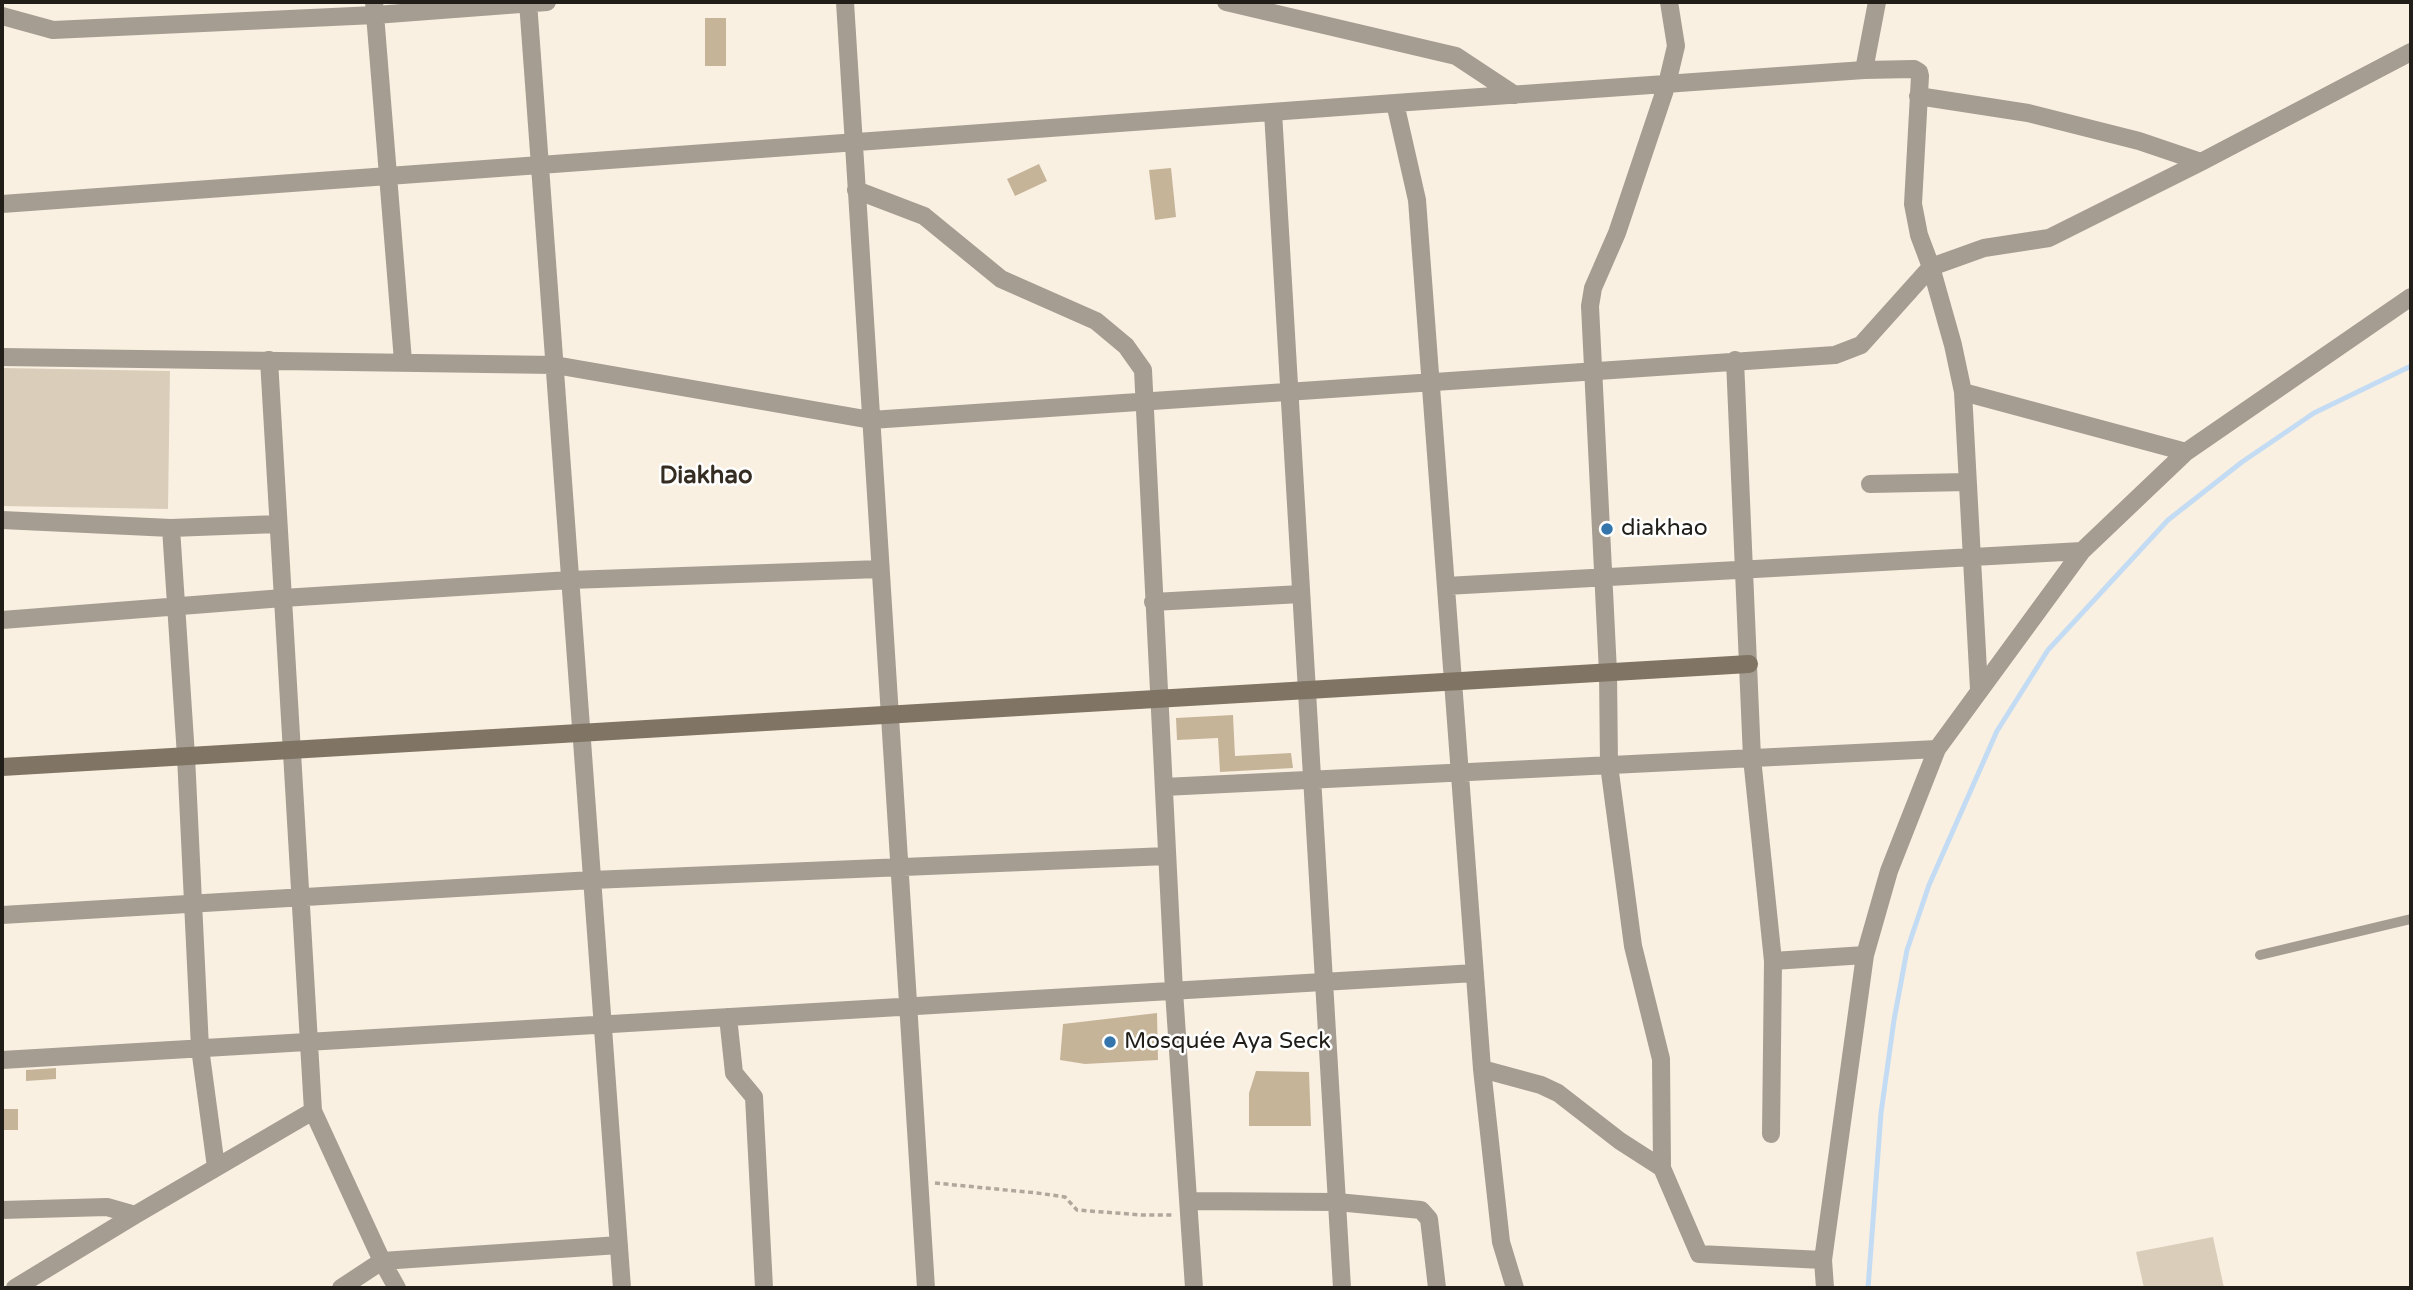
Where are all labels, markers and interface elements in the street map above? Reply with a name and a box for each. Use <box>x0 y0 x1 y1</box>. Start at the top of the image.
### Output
district label: Diakhao <box>659 463 753 491</box>
place label: diakhao <box>1621 515 1708 543</box>
marker: diakhao <box>1599 521 1615 537</box>
place label: Mosquée Aya Seck <box>1124 1028 1331 1056</box>
marker: Mosquée Aya Seck <box>1102 1034 1118 1050</box>

